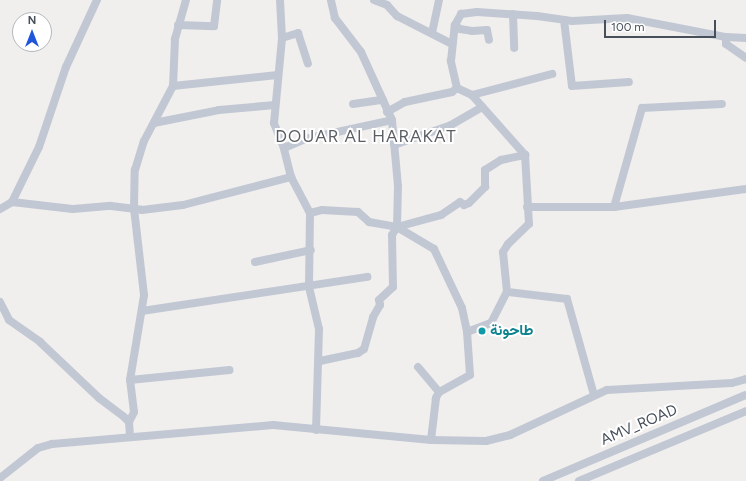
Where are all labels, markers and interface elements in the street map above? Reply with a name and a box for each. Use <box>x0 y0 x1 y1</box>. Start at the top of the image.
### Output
north arrow <box>12 12 52 52</box>
scale bar <box>606 12 718 38</box>
text: N <box>28 14 36 27</box>
text: 100 m <box>611 20 645 34</box>
district label: DOUAR AL HARAKAT <box>275 127 457 147</box>
place label: طاحونة <box>490 322 533 340</box>
marker: طاحونة <box>477 326 487 336</box>
street label: AMV_ROAD <box>598 401 680 449</box>

